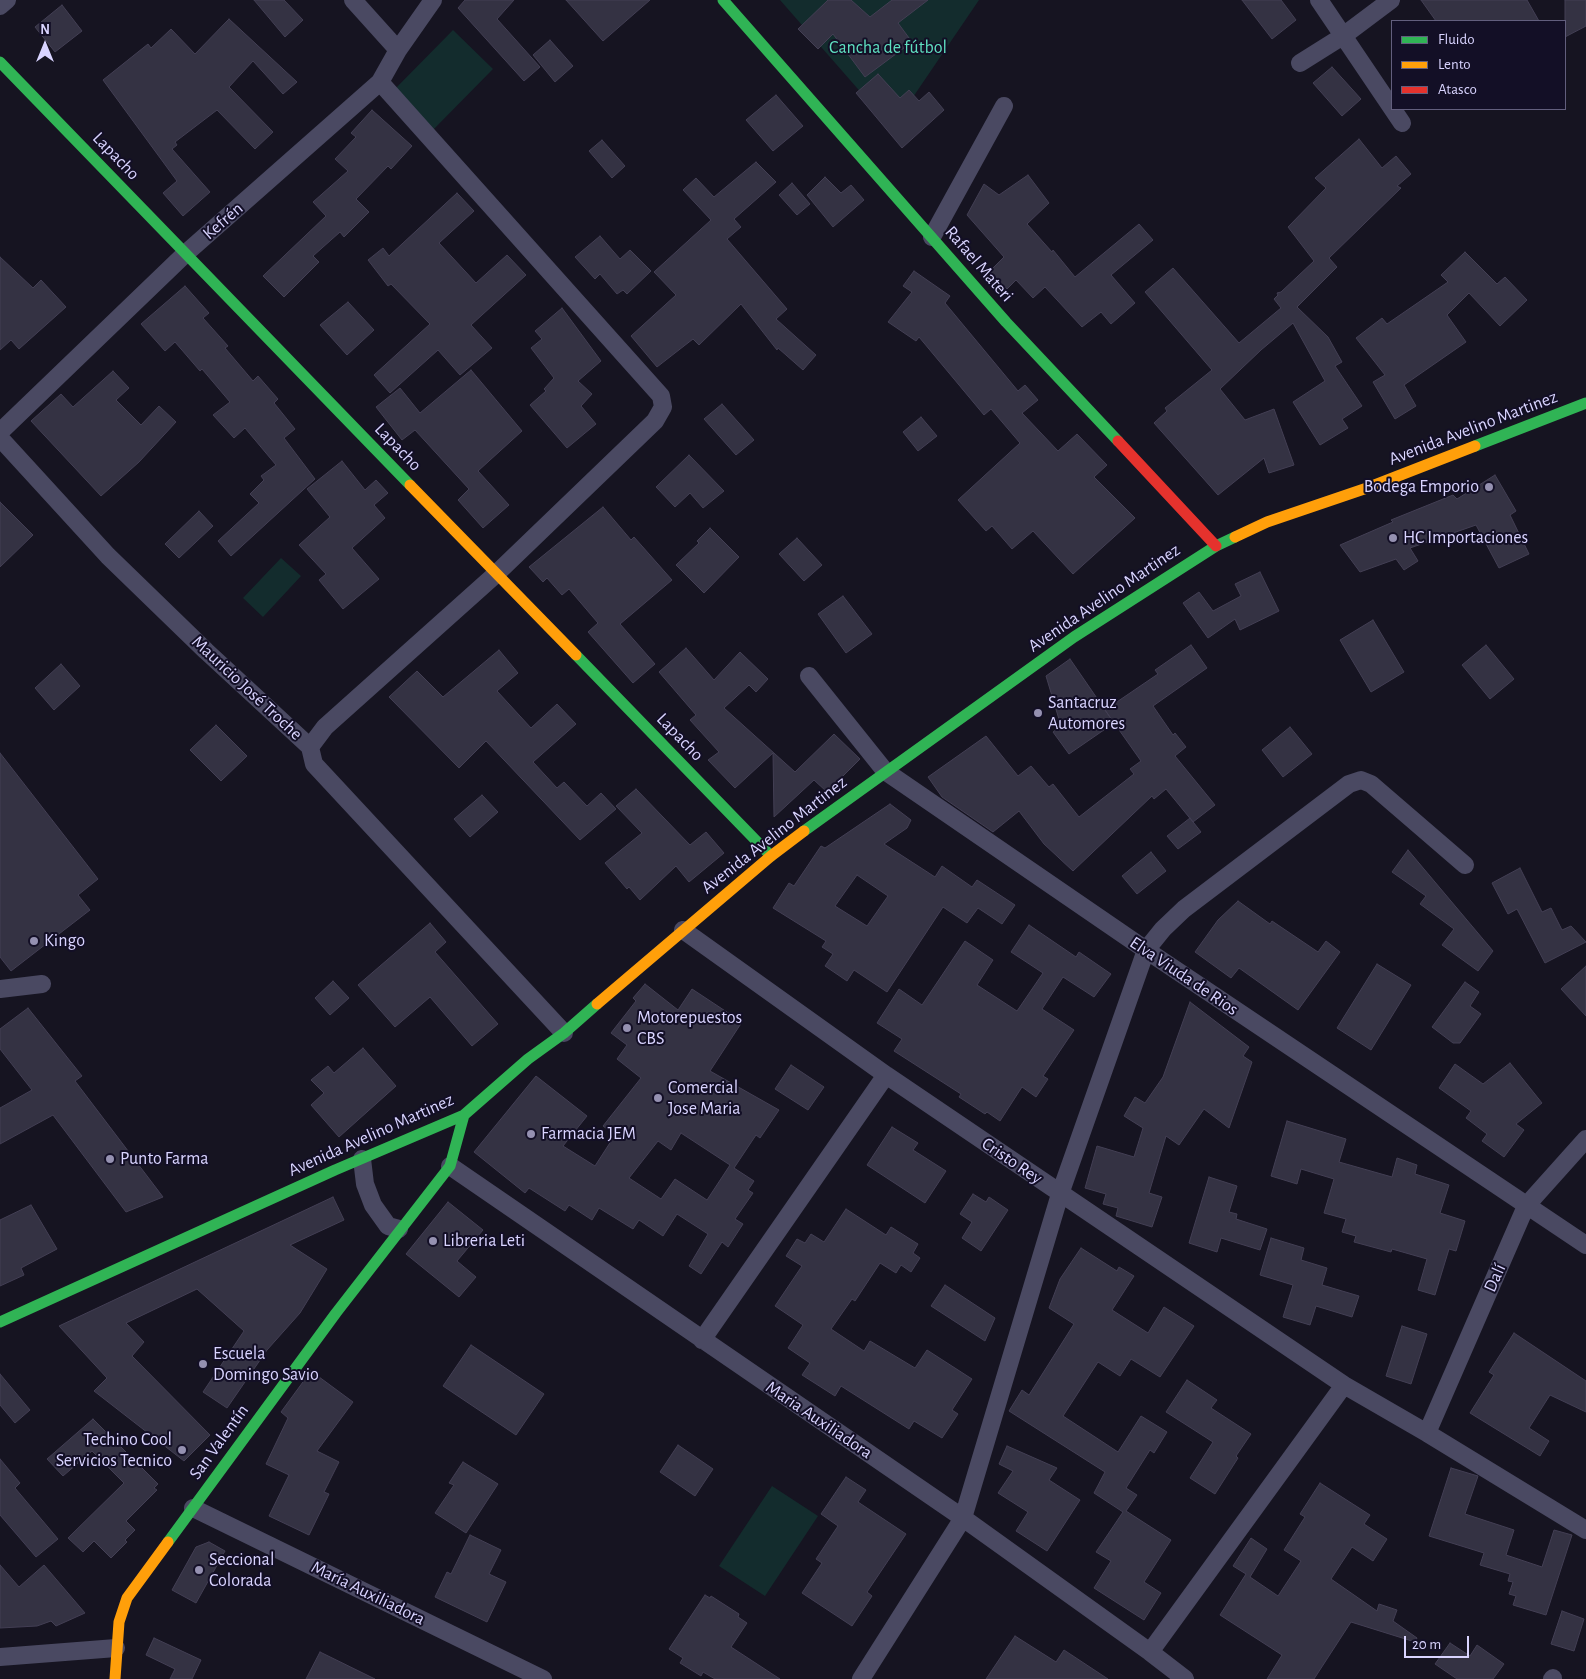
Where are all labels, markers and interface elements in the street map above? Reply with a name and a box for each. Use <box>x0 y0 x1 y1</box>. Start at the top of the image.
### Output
north arrow <box>20 20 70 70</box>
legend <box>1391 20 1566 110</box>
text: N <box>40 23 50 37</box>
text: Fluido <box>1438 32 1475 47</box>
park label: Cancha de fútbol <box>829 37 947 59</box>
text: Lento <box>1438 57 1471 72</box>
text: Atasco <box>1438 82 1477 97</box>
street label: Lapacho <box>88 127 144 185</box>
street label: Kefrén <box>198 198 248 244</box>
street label: Rafael Materi <box>940 222 1018 306</box>
street label: Avenida Avelino Martinez <box>1386 386 1560 470</box>
street label: Lapacho <box>370 418 426 476</box>
place label: Bodega Emporio <box>1364 476 1479 498</box>
marker: Bodega Emporio <box>1483 481 1495 493</box>
place label: HC Importaciones <box>1403 527 1528 549</box>
marker: HC Importaciones <box>1387 532 1399 544</box>
street label: Avenida Avelino Martinez <box>1024 539 1184 657</box>
street label: Mauricio José Troche <box>187 631 307 745</box>
place label: Santacruz Automores <box>1048 692 1125 734</box>
marker: Santacruz Automores <box>1032 707 1044 719</box>
street label: Lapacho <box>652 708 708 766</box>
street label: Avenida Avelino Martinez <box>697 771 851 899</box>
place label: Kingo <box>44 930 85 952</box>
street label: Elva Viuda de Rios <box>1126 932 1242 1020</box>
marker: Kingo <box>28 935 40 947</box>
place label: Motorepuestos CBS <box>637 1007 742 1050</box>
marker: Motorepuestos CBS <box>621 1022 633 1034</box>
place label: Comercial Jose Maria <box>668 1077 741 1120</box>
street label: Avenida Avelino Martinez <box>285 1089 457 1181</box>
marker: Comercial Jose Maria <box>652 1092 664 1104</box>
place label: Farmacia JEM <box>541 1123 636 1145</box>
marker: Farmacia JEM <box>525 1128 537 1140</box>
street label: Cristo Rey <box>978 1133 1046 1189</box>
place label: Punto Farma <box>120 1148 209 1170</box>
marker: Punto Farma <box>104 1153 116 1165</box>
place label: Libreria Leti <box>443 1230 525 1252</box>
marker: Libreria Leti <box>427 1235 439 1247</box>
street label: Dalí <box>1479 1260 1511 1296</box>
place label: Escuela Domingo Savio <box>213 1343 319 1386</box>
marker: Escuela Domingo Savio <box>197 1358 209 1370</box>
street label: Maria Auxiliadora <box>762 1376 876 1464</box>
street label: San Valentín <box>185 1400 253 1484</box>
place label: Techino Cool Servicios Tecnico <box>56 1429 172 1472</box>
marker: Techino Cool Servicios Tecnico <box>176 1444 188 1456</box>
place label: Seccional Colorada <box>209 1549 274 1592</box>
street label: María Auxiliadora <box>308 1556 428 1630</box>
marker: Seccional Colorada <box>193 1564 205 1576</box>
scale bar <box>1406 1626 1471 1658</box>
text: 20 m <box>1412 1637 1441 1652</box>

